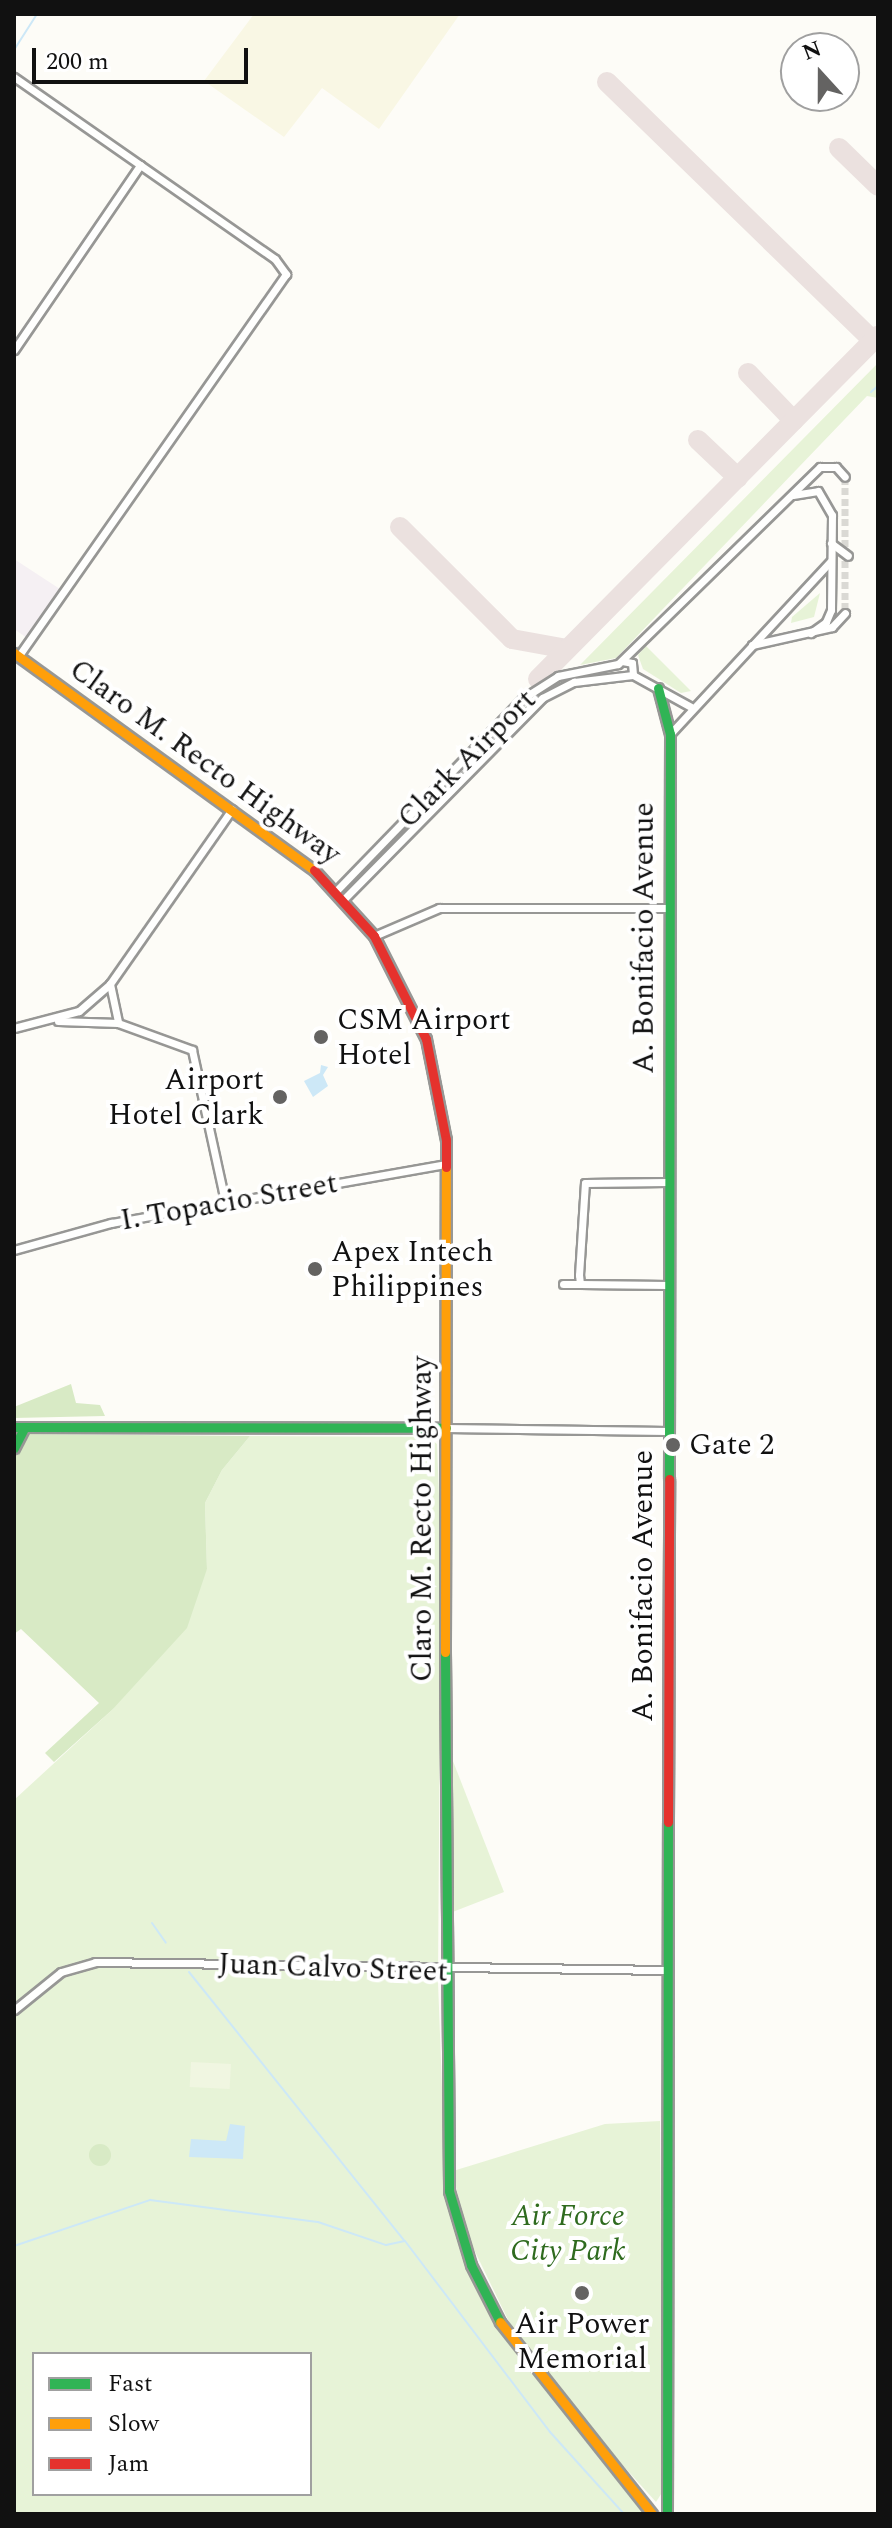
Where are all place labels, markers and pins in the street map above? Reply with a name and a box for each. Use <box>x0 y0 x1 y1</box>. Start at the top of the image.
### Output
place label: CSM Airport Hotel <box>337 1002 511 1072</box>
marker: CSM Airport Hotel <box>312 1028 330 1046</box>
place label: Airport Hotel Clark <box>108 1062 264 1132</box>
marker: Airport Hotel Clark <box>271 1088 289 1106</box>
place label: Apex Intech Philippines <box>331 1234 493 1304</box>
marker: Apex Intech Philippines <box>306 1260 324 1278</box>
place label: Gate 2 <box>689 1427 774 1463</box>
marker: Gate 2 <box>664 1436 682 1454</box>
marker: Air Power Memorial <box>573 2284 591 2302</box>
place label: Air Power Memorial <box>514 2306 650 2376</box>

